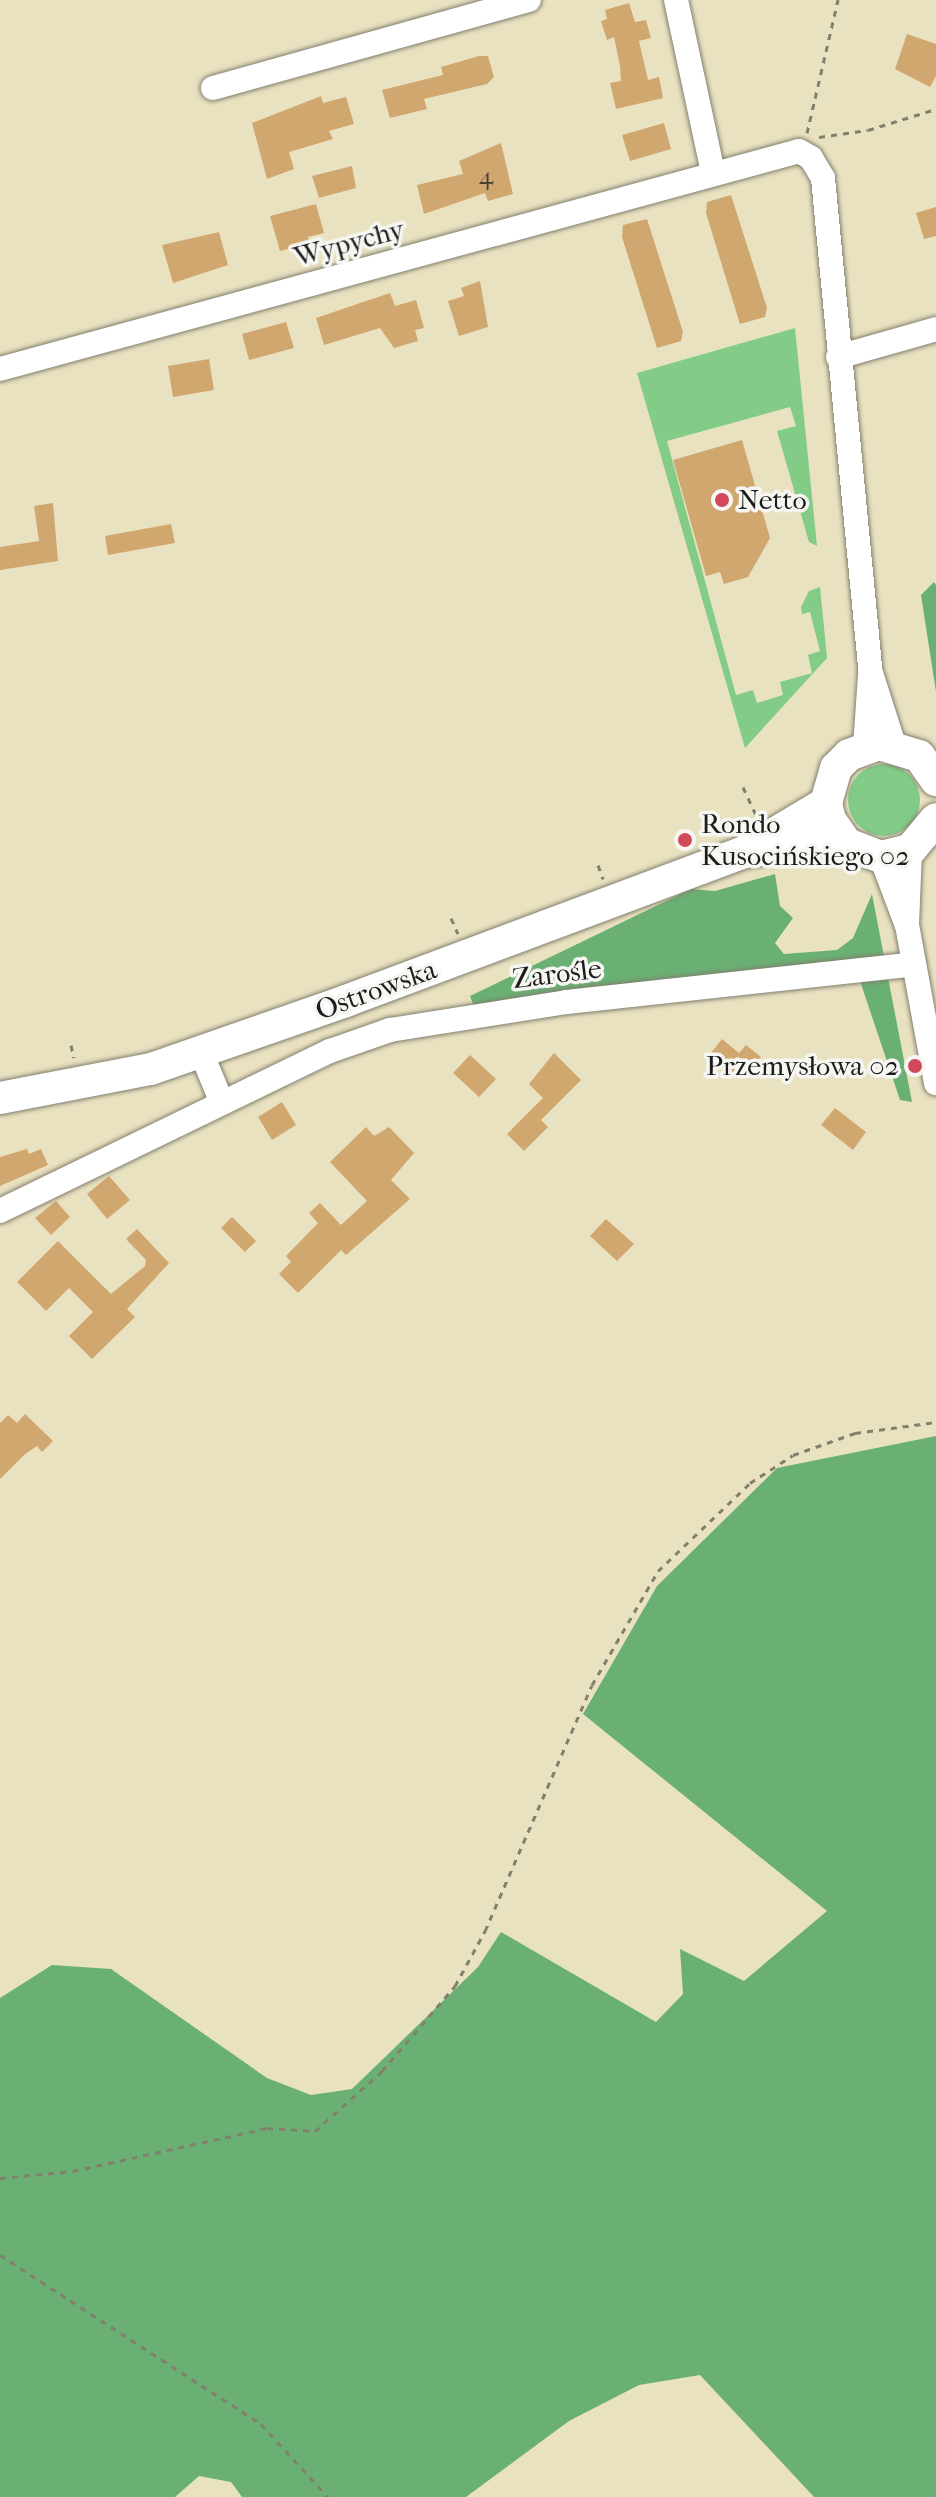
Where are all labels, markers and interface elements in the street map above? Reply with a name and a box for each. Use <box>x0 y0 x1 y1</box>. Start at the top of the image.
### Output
house number: 4 <box>479 163 493 191</box>
street label: Wypychy <box>290 212 408 274</box>
place label: Netto <box>738 483 807 517</box>
marker: Netto <box>713 491 731 509</box>
place label: Rondo Kusocińskiego 02 <box>701 807 910 873</box>
marker: Rondo Kusocińskiego 02 <box>676 831 694 849</box>
street label: Zarośle <box>511 952 603 996</box>
street label: Ostrowska <box>311 953 441 1027</box>
place label: Przemysłowa 02 <box>706 1049 899 1083</box>
marker: Przemysłowa 02 <box>906 1057 924 1075</box>

